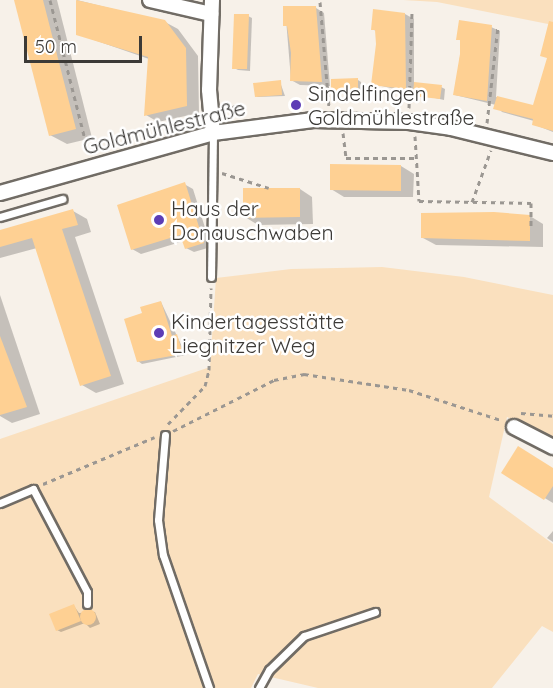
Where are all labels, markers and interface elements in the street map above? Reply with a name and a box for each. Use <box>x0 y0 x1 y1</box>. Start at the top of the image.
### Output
scale bar <box>27 24 146 62</box>
text: 50 m <box>35 35 77 58</box>
place label: Sindelfingen Goldmühlestraße <box>308 80 474 130</box>
street label: Goldmühlestraße <box>80 95 248 159</box>
marker: Sindelfingen Goldmühlestraße <box>289 98 303 112</box>
place label: Haus der Donauschwaben <box>171 195 334 245</box>
marker: Haus der Donauschwaben <box>152 213 166 227</box>
place label: Kindertagesstätte Liegnitzer Weg <box>171 308 344 358</box>
marker: Kindertagesstätte Liegnitzer Weg <box>152 326 166 340</box>

